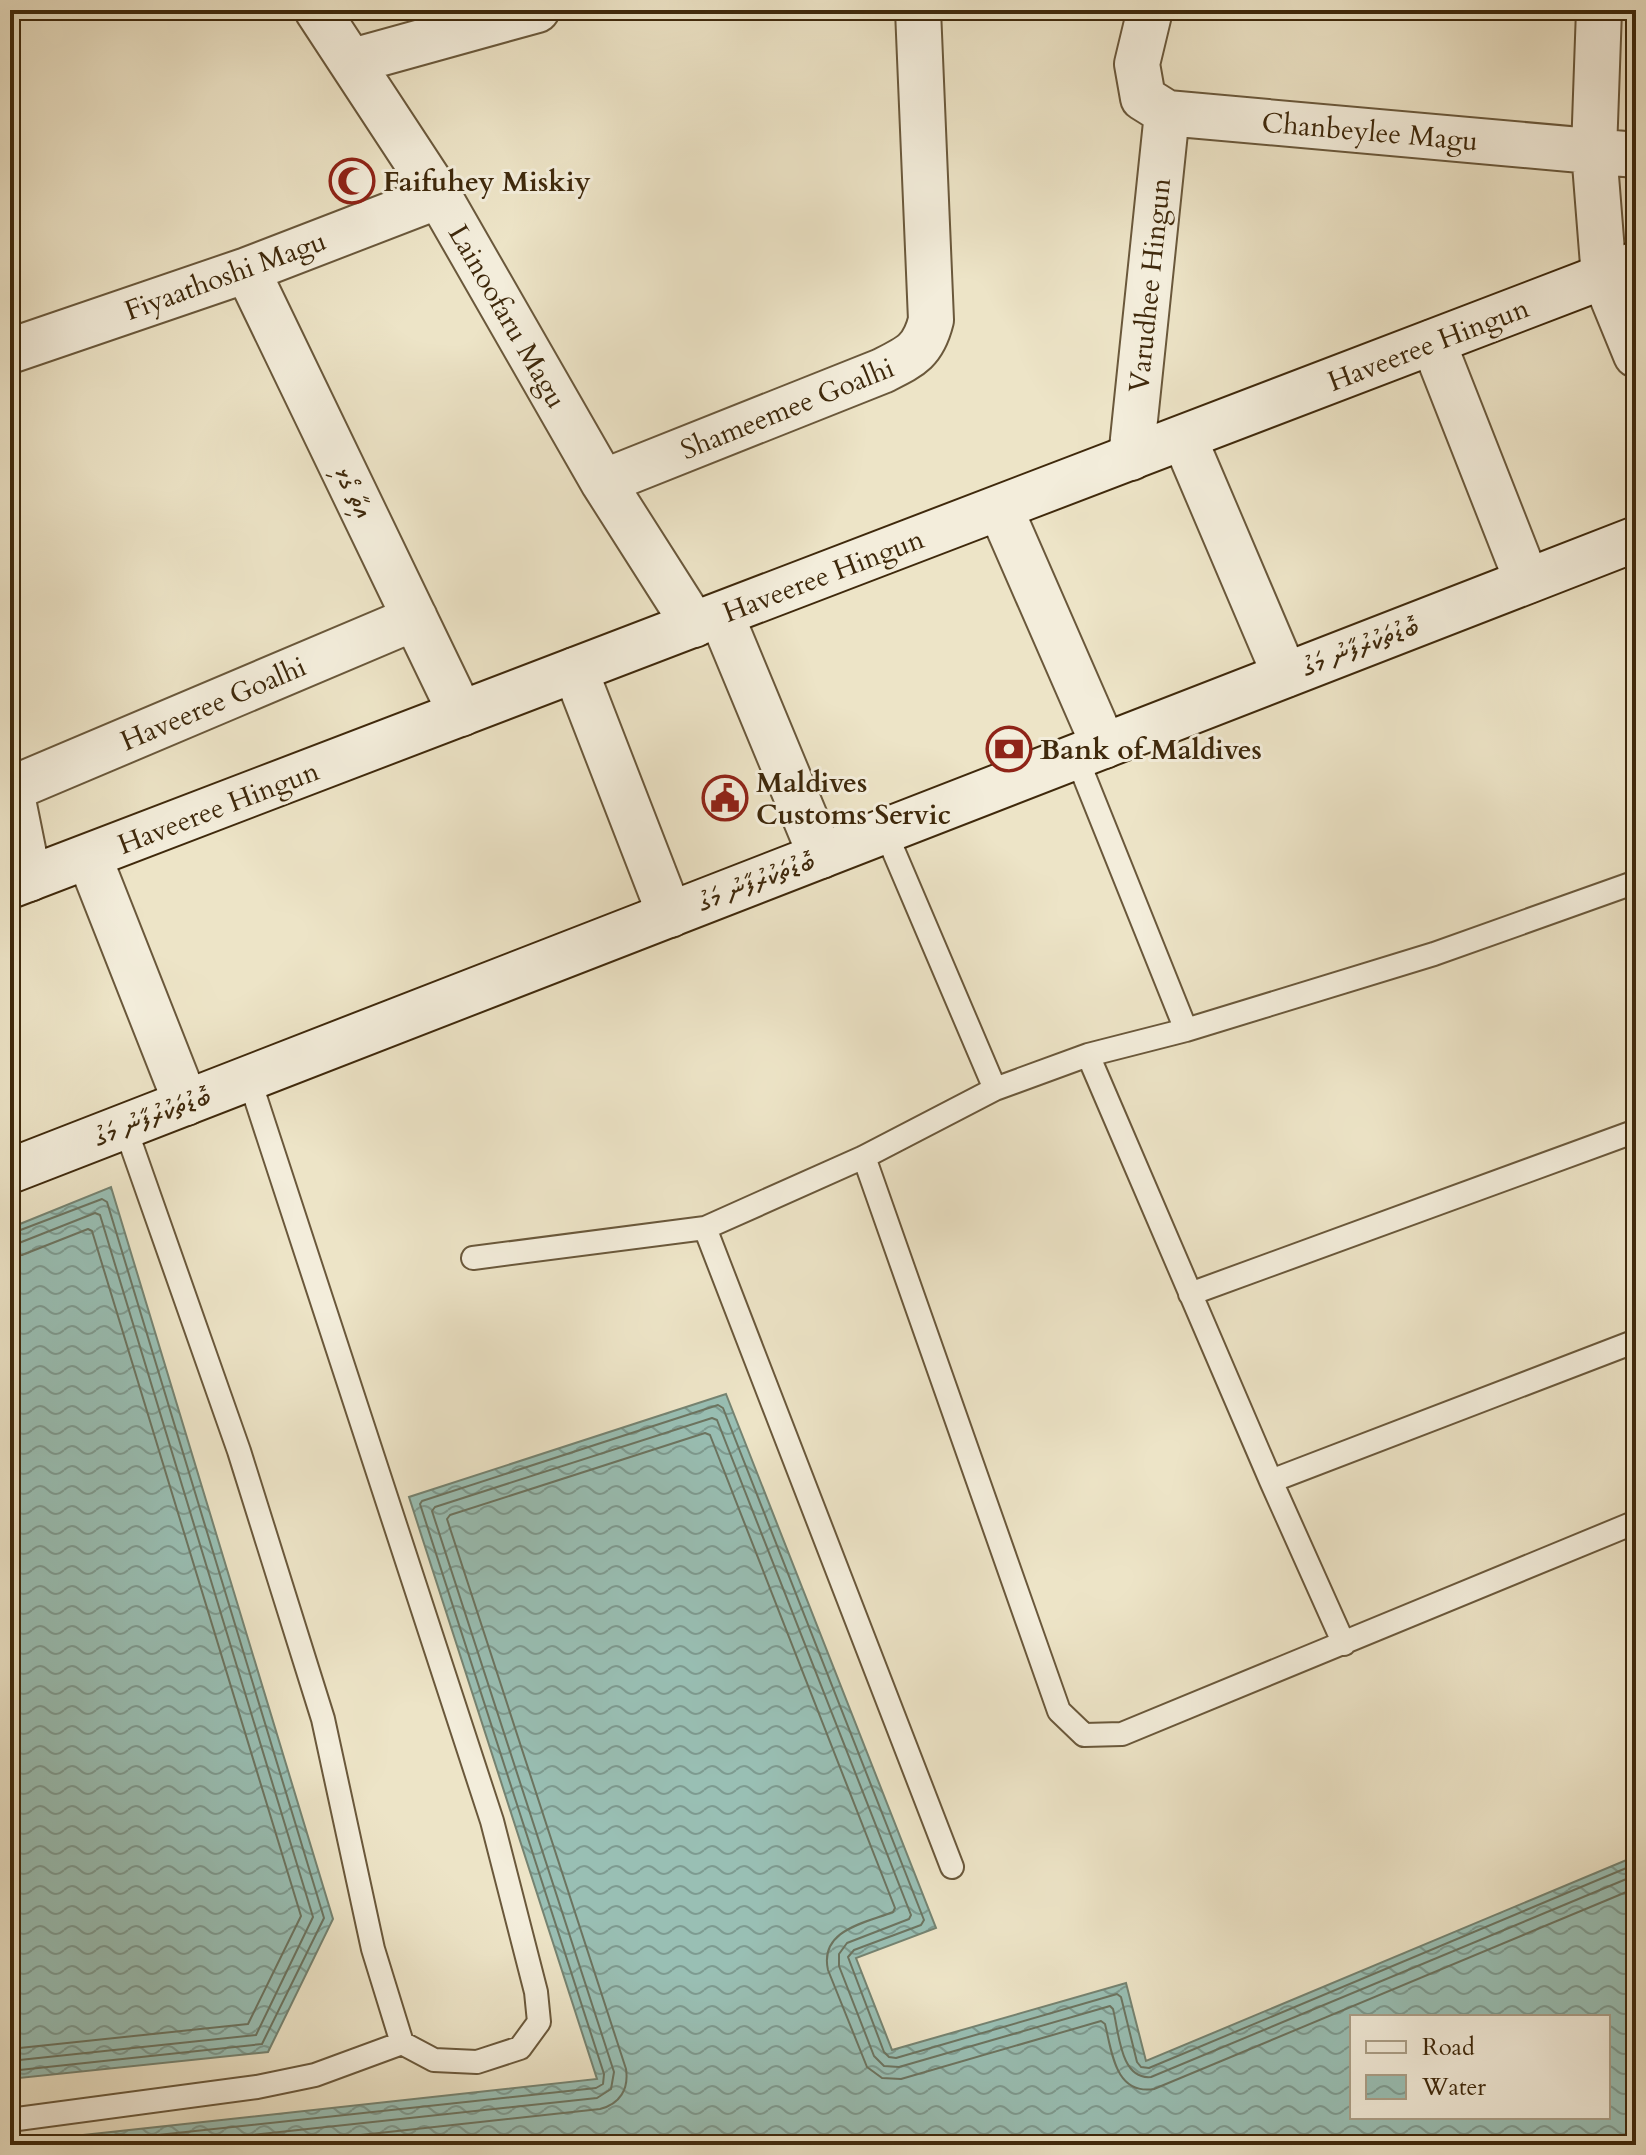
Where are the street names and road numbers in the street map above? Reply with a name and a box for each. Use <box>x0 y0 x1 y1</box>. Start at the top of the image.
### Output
street label: Chanbeylee Magu <box>1260 104 1480 160</box>
street label: Varudhee Hingun <box>1120 176 1180 394</box>
street label: Lainoofaru Magu <box>439 218 575 415</box>
street label: Fiyaathoshi Magu <box>119 222 331 330</box>
street label: Haveeree Hingun <box>1322 289 1534 401</box>
street label: Shameemee Goalhi <box>675 349 900 469</box>
street label: އިތާ ގޯޅި <box>323 458 382 526</box>
street label: Haveeree Hingun <box>717 520 929 632</box>
street label: ބޮޑުތަކުރުފާނު މަގު <box>1295 607 1425 687</box>
street label: Haveeree Goalhi <box>115 648 312 760</box>
street label: Haveeree Hingun <box>112 752 324 864</box>
street label: ބޮޑުތަކުރުފާނު މަގު <box>691 842 821 922</box>
street label: ބޮޑުތަކުރުފާނު މަގު <box>87 1077 217 1157</box>

